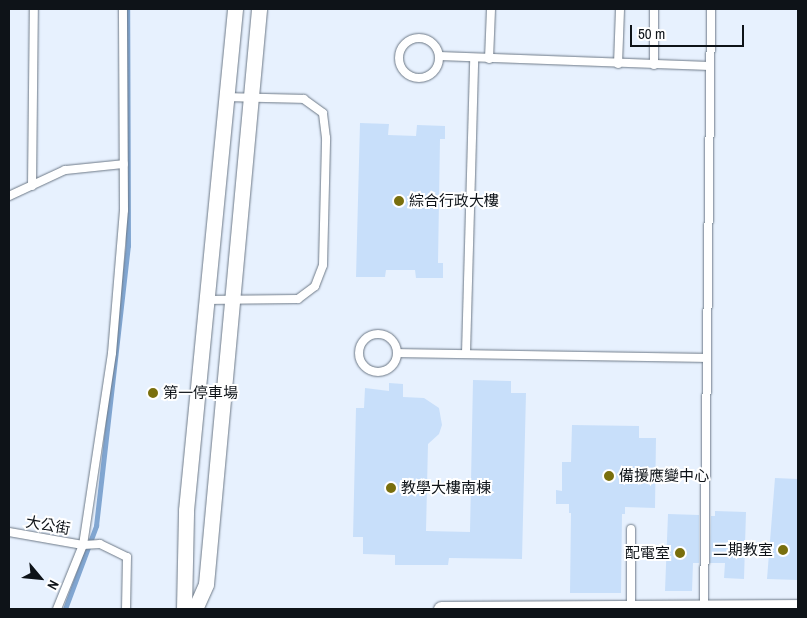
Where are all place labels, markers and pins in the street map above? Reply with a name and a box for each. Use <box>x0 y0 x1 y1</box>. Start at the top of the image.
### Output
place label: 綜合行政大樓 <box>409 192 499 210</box>
marker: 綜合行政大樓 <box>393 195 405 207</box>
place label: 第一停車場 <box>163 384 238 402</box>
marker: 第一停車場 <box>147 387 159 399</box>
place label: 備援應變中心 <box>619 467 709 485</box>
marker: 備援應變中心 <box>603 470 615 482</box>
place label: 教學大樓南棟 <box>401 479 491 497</box>
marker: 教學大樓南棟 <box>385 482 397 494</box>
place label: 二期教室 <box>713 541 773 559</box>
place label: 配電室 <box>625 544 670 562</box>
marker: 二期教室 <box>777 544 789 556</box>
marker: 配電室 <box>674 547 686 559</box>

